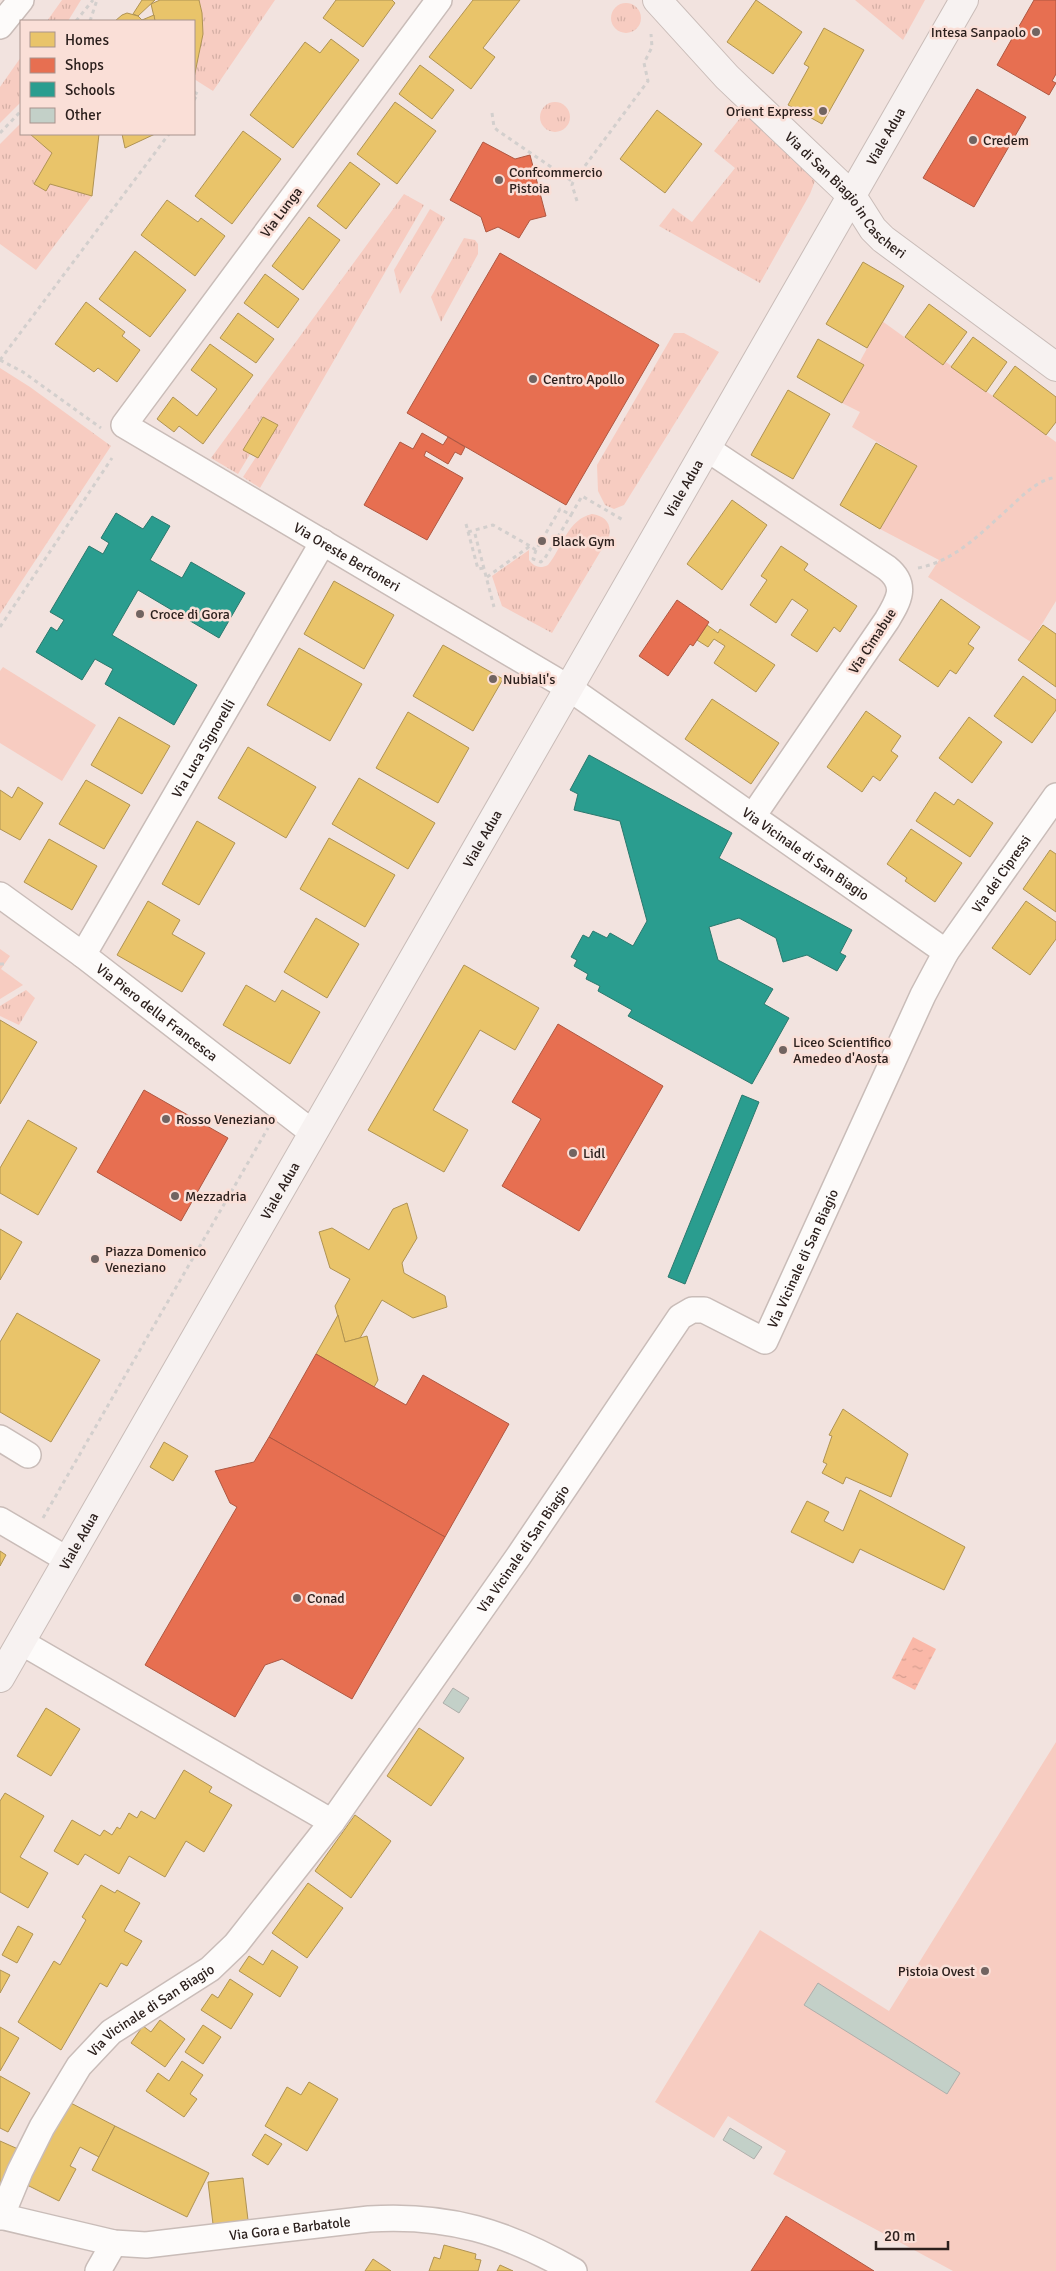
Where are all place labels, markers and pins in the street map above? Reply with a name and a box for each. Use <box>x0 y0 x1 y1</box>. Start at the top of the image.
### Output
place label: Intesa Sanpaolo <box>931 24 1026 41</box>
marker: Intesa Sanpaolo <box>1030 26 1042 38</box>
place label: Orient Express <box>726 103 813 120</box>
marker: Orient Express <box>817 105 829 117</box>
place label: Credem <box>983 132 1029 149</box>
marker: Credem <box>967 134 979 146</box>
place label: Confcommercio Pistoia <box>509 164 603 197</box>
marker: Confcommercio Pistoia <box>493 174 505 186</box>
place label: Centro Apollo <box>543 371 625 388</box>
marker: Centro Apollo <box>527 373 539 385</box>
place label: Black Gym <box>552 533 615 550</box>
marker: Black Gym <box>536 535 548 547</box>
place label: Croce di Gora <box>150 606 230 623</box>
marker: Croce di Gora <box>134 608 146 620</box>
place label: Nubiali's <box>503 671 555 688</box>
marker: Nubiali's <box>487 673 499 685</box>
place label: Liceo Scientifico Amedeo d'Aosta <box>793 1034 891 1067</box>
marker: Liceo Scientifico Amedeo d'Aosta <box>777 1044 789 1056</box>
place label: Rosso Veneziano <box>176 1111 275 1128</box>
marker: Rosso Veneziano <box>160 1113 172 1125</box>
place label: Lidl <box>583 1145 605 1162</box>
marker: Lidl <box>567 1147 579 1159</box>
place label: Mezzadria <box>185 1188 247 1205</box>
marker: Mezzadria <box>169 1190 181 1202</box>
place label: Piazza Domenico Veneziano <box>105 1243 206 1276</box>
marker: Piazza Domenico Veneziano <box>89 1253 101 1265</box>
place label: Conad <box>307 1590 345 1607</box>
marker: Conad <box>291 1592 303 1604</box>
place label: Pistoia Ovest <box>898 1963 975 1980</box>
marker: Pistoia Ovest <box>979 1965 991 1977</box>

